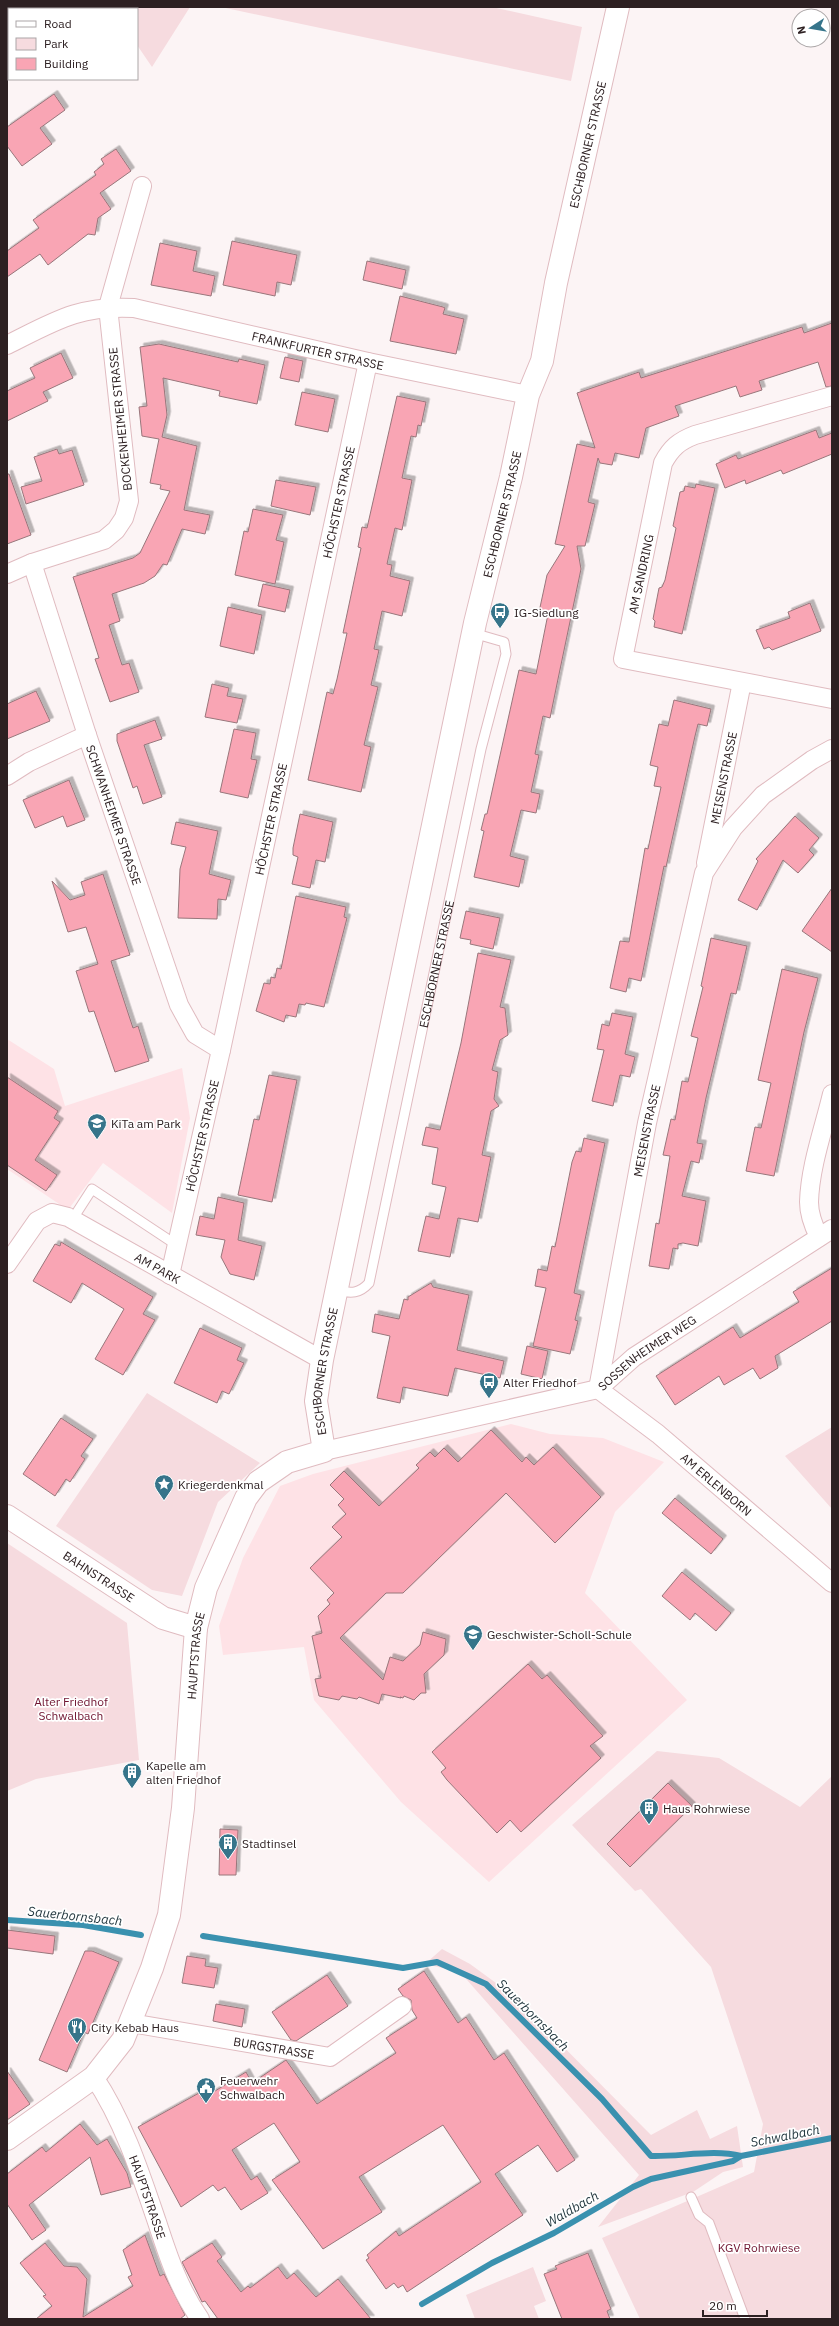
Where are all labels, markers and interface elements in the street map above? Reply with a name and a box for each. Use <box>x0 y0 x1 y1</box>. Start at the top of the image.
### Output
legend <box>8 8 138 80</box>
north arrow <box>791 8 831 48</box>
text: Road <box>44 16 72 31</box>
text: N <box>794 25 809 35</box>
text: Park <box>44 36 69 51</box>
text: Building <box>44 56 89 71</box>
street label: ESCHBORNER STRASSE <box>566 79 609 209</box>
street label: FRANKFURTER STRASSE <box>250 328 385 373</box>
street label: BOCKENHEIMER STRASSE <box>105 346 135 492</box>
street label: HÖCHSTER STRASSE <box>319 445 357 559</box>
street label: ESCHBORNER STRASSE <box>479 449 524 579</box>
street label: AM SANDRING <box>625 533 657 615</box>
bus stop icon: IG-Siedlung <box>489 601 511 629</box>
place label: IG-Siedlung <box>514 605 579 620</box>
street label: MEISENSTRASSE <box>706 730 739 825</box>
street label: SCHWANHEIMER STRASSE <box>83 743 145 887</box>
street label: HÖCHSTER STRASSE <box>251 762 290 876</box>
street label: ESCHBORNER STRASSE <box>415 899 457 1029</box>
street label: HÖCHSTER STRASSE <box>182 1078 222 1193</box>
street label: MEISENSTRASSE <box>630 1083 663 1178</box>
school or university icon: KiTa am Park <box>86 1112 108 1140</box>
place label: KiTa am Park <box>111 1116 182 1131</box>
street label: AM PARK <box>132 1249 184 1287</box>
street label: ESCHBORNER STRASSE <box>308 1306 340 1436</box>
street label: SOSSENHEIMER WEG <box>594 1312 699 1393</box>
bus stop icon: Alter Friedhof <box>478 1371 500 1399</box>
place label: Alter Friedhof <box>503 1375 577 1390</box>
street label: AM ERLENBORN <box>678 1449 755 1519</box>
place icon: Kriegerdenkmal <box>153 1473 175 1501</box>
place label: Kriegerdenkmal <box>178 1477 264 1492</box>
street label: BAHNSTRASSE <box>61 1547 138 1605</box>
street label: HAUPTSTRASSE <box>183 1610 207 1700</box>
school or university icon: Geschwister-Scholl-Schule <box>462 1623 484 1651</box>
place label: Geschwister-Scholl-Schule <box>487 1627 632 1642</box>
park label: Alter Friedhof Schwalbach <box>34 1694 108 1723</box>
place label: Kapelle am alten Friedhof <box>146 1758 221 1787</box>
building icon: Kapelle am alten Friedhof <box>121 1761 143 1789</box>
building icon: Haus Rohrwiese <box>638 1797 660 1825</box>
place label: Haus Rohrwiese <box>663 1801 751 1816</box>
building icon: Stadtinsel <box>217 1832 239 1860</box>
place label: Stadtinsel <box>242 1836 296 1851</box>
water label: Sauerbornsbach <box>27 1903 123 1929</box>
water label: Sauerbornsbach <box>493 1975 573 2055</box>
restaurant icon: City Kebab Haus <box>66 2016 88 2044</box>
place label: City Kebab Haus <box>91 2020 179 2035</box>
street label: BURGSTRASSE <box>232 2033 316 2062</box>
place label: Feuerwehr Schwalbach <box>220 2073 285 2102</box>
public building icon: Feuerwehr Schwalbach <box>195 2076 217 2104</box>
water label: Schwalbach <box>749 2121 821 2151</box>
street label: HAUPTSTRASSE <box>126 2153 170 2241</box>
water label: Waldbach <box>542 2187 602 2231</box>
park label: KGV Rohrwiese <box>718 2240 801 2255</box>
scale bar <box>703 2292 767 2318</box>
text: 20 m <box>709 2298 737 2313</box>

